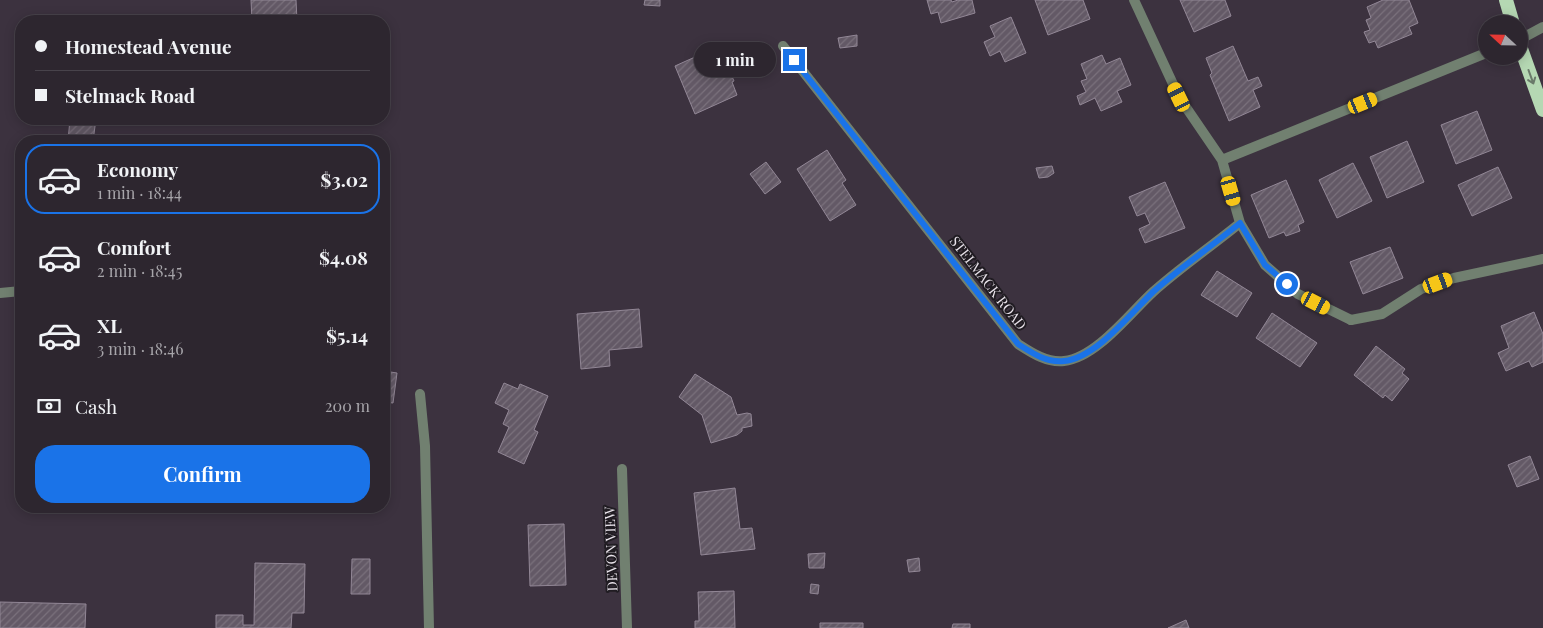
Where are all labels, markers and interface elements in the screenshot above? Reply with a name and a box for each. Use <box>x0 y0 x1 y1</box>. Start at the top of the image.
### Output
north arrow <box>1478 15 1528 65</box>
map controls <box>1478 15 1528 65</box>
text: Homestead Avenue <box>65 33 231 59</box>
callout: 1 min <box>694 42 776 78</box>
text: 1 min <box>715 49 755 70</box>
route end <box>783 49 805 71</box>
one-way arrow <box>1527 68 1536 84</box>
car <box>1165 80 1192 114</box>
text: Stelmack Road <box>65 82 195 108</box>
car <box>1346 90 1379 116</box>
text: Economy <box>97 156 178 182</box>
icon: car <box>37 157 82 202</box>
text: $3.02 <box>321 166 368 192</box>
car <box>1219 175 1242 207</box>
text: 1 min · 18:44 <box>97 182 182 203</box>
street label: STELMACK ROAD <box>946 232 1031 333</box>
text: Comfort <box>97 234 171 260</box>
icon: car <box>37 235 82 280</box>
text: $4.08 <box>319 244 368 270</box>
text: 2 min · 18:45 <box>97 260 182 281</box>
car <box>1421 271 1454 295</box>
route start <box>1276 273 1298 295</box>
car <box>1299 290 1332 316</box>
text: XL <box>97 312 122 338</box>
icon: car <box>37 313 82 358</box>
text: $5.14 <box>326 322 368 348</box>
text: 3 min · 18:46 <box>97 338 184 359</box>
icon: cash <box>35 392 63 420</box>
text: Cash <box>75 393 117 419</box>
text: 200 m <box>325 395 370 416</box>
button: Confirm <box>35 445 370 503</box>
street label: DEVON VIEW <box>600 506 621 592</box>

